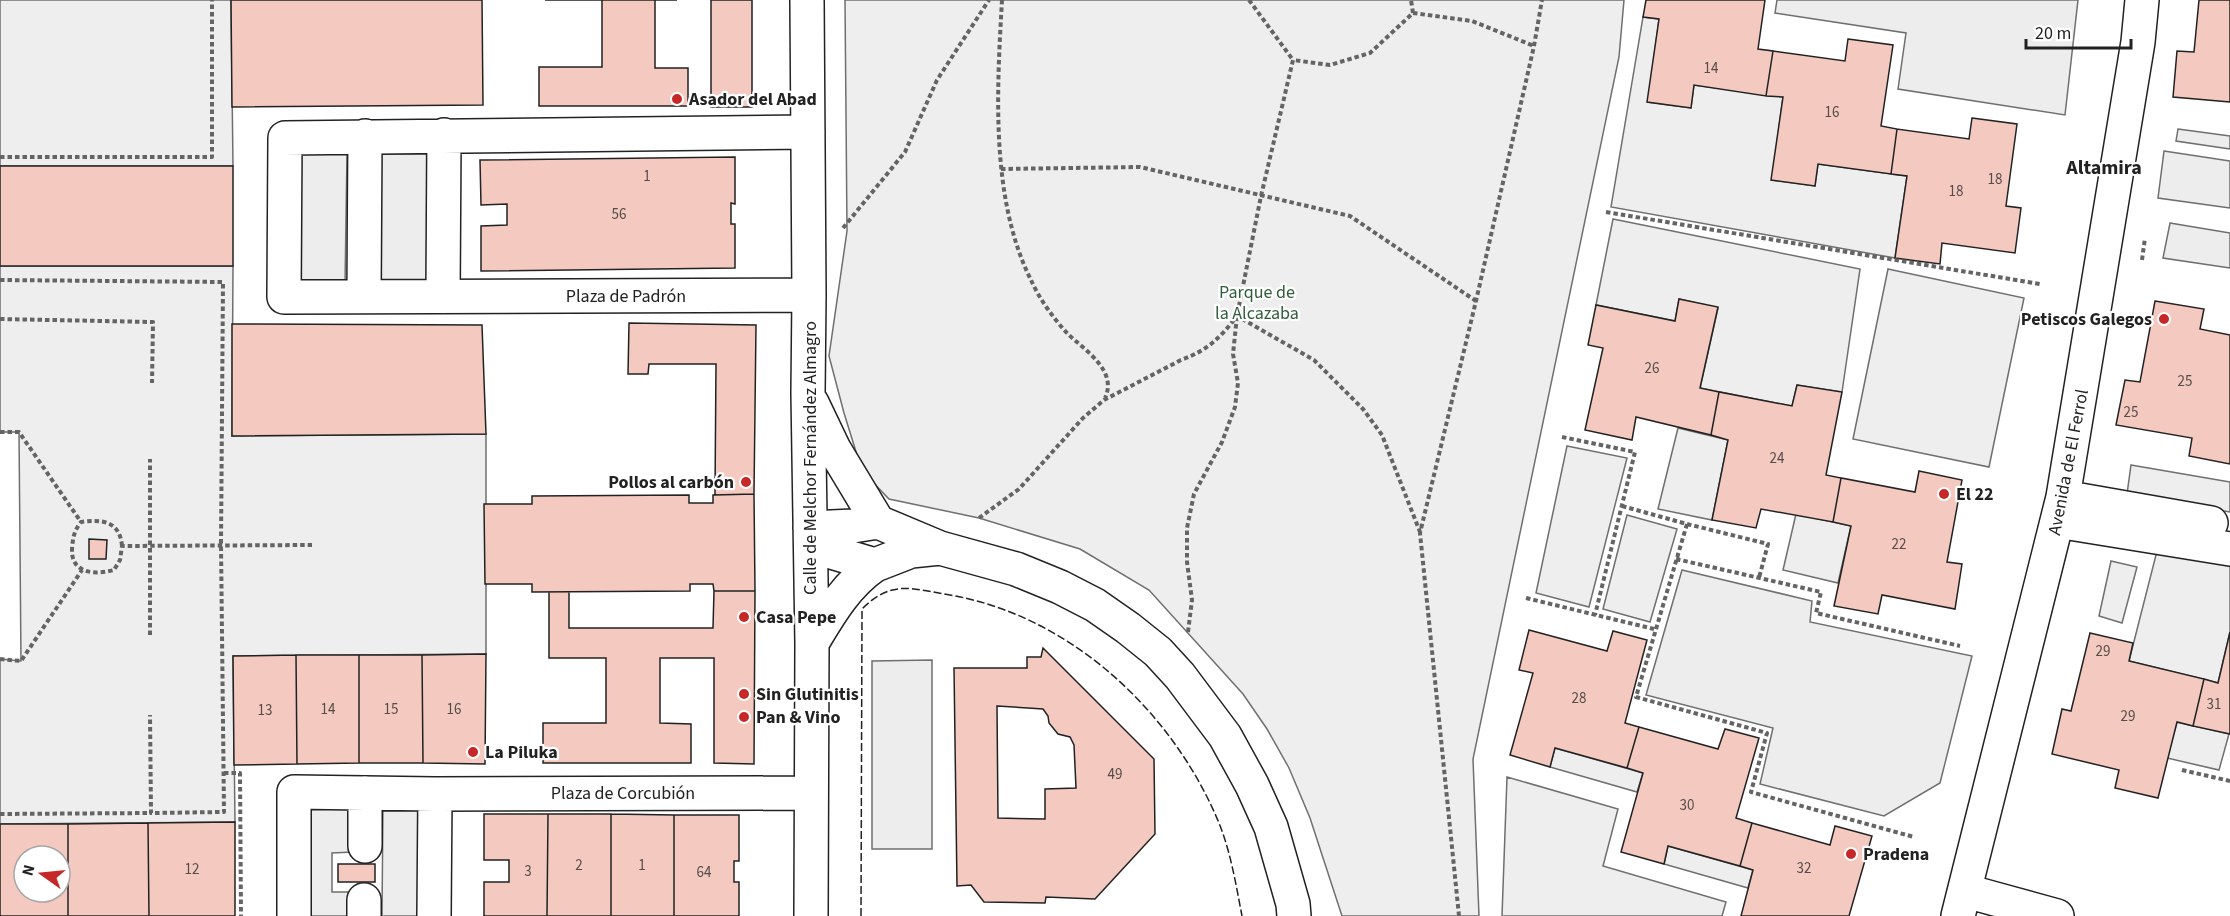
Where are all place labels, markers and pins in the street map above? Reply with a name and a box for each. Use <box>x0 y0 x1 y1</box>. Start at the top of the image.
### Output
place label: Asador del Abad <box>688 87 817 112</box>
marker: Asador del Abad <box>670 92 684 106</box>
place label: Petiscos Galegos <box>2021 307 2152 332</box>
marker: Petiscos Galegos <box>2157 312 2171 326</box>
place label: Pollos al carbón <box>608 470 734 495</box>
marker: Pollos al carbón <box>739 475 753 489</box>
place label: El 22 <box>1956 482 1994 507</box>
marker: El 22 <box>1937 487 1951 501</box>
place label: Casa Pepe <box>756 605 836 630</box>
marker: Casa Pepe <box>737 610 751 624</box>
place label: Sin Glutinitis <box>756 682 859 707</box>
marker: Sin Glutinitis <box>737 687 751 701</box>
place label: Pan & Vino <box>756 705 840 730</box>
marker: Pan & Vino <box>737 710 751 724</box>
place label: La Piluka <box>485 740 558 765</box>
marker: La Piluka <box>466 745 480 759</box>
place label: Pradena <box>1863 842 1929 867</box>
marker: Pradena <box>1844 847 1858 861</box>

